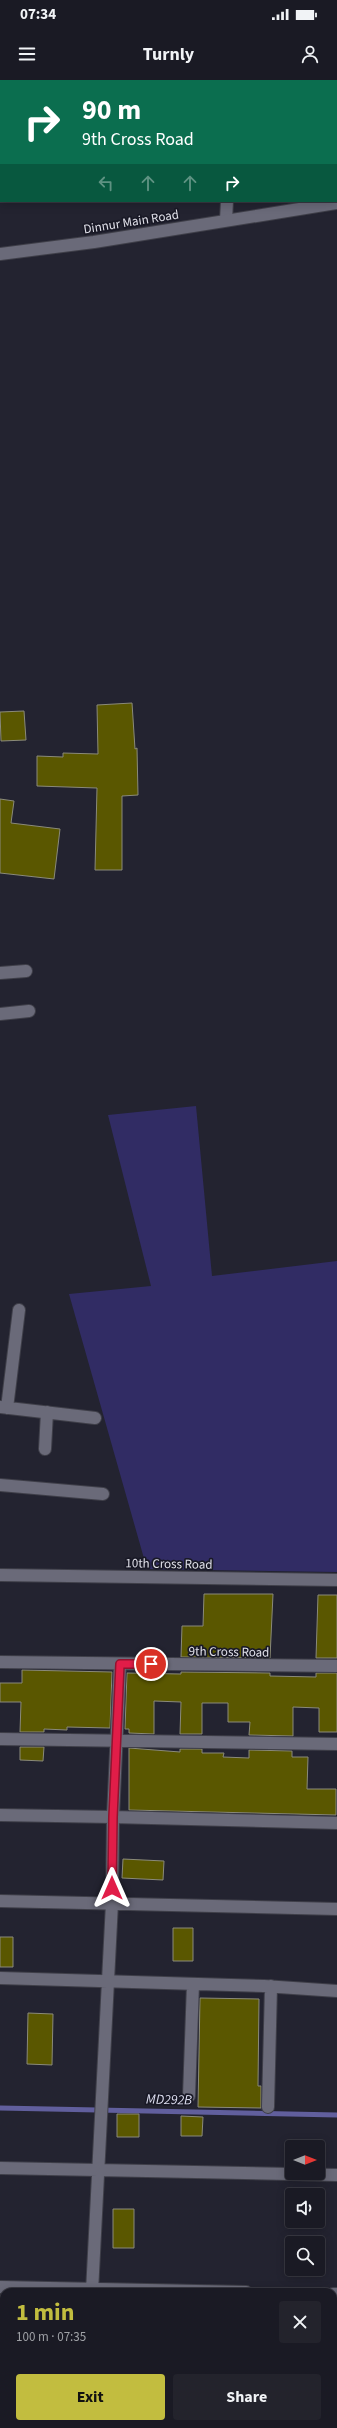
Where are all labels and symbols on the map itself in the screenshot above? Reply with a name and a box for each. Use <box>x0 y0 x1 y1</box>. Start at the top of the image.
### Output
street label: Dinnur Main Road <box>82 206 180 238</box>
street label: 10th Cross Road <box>125 1554 213 1574</box>
street label: 9th Cross Road <box>188 1642 270 1662</box>
pin <box>134 1647 168 1681</box>
position arrow <box>91 1867 133 1909</box>
water label: MD292B <box>146 2090 192 2110</box>
north arrow <box>285 2140 325 2180</box>

